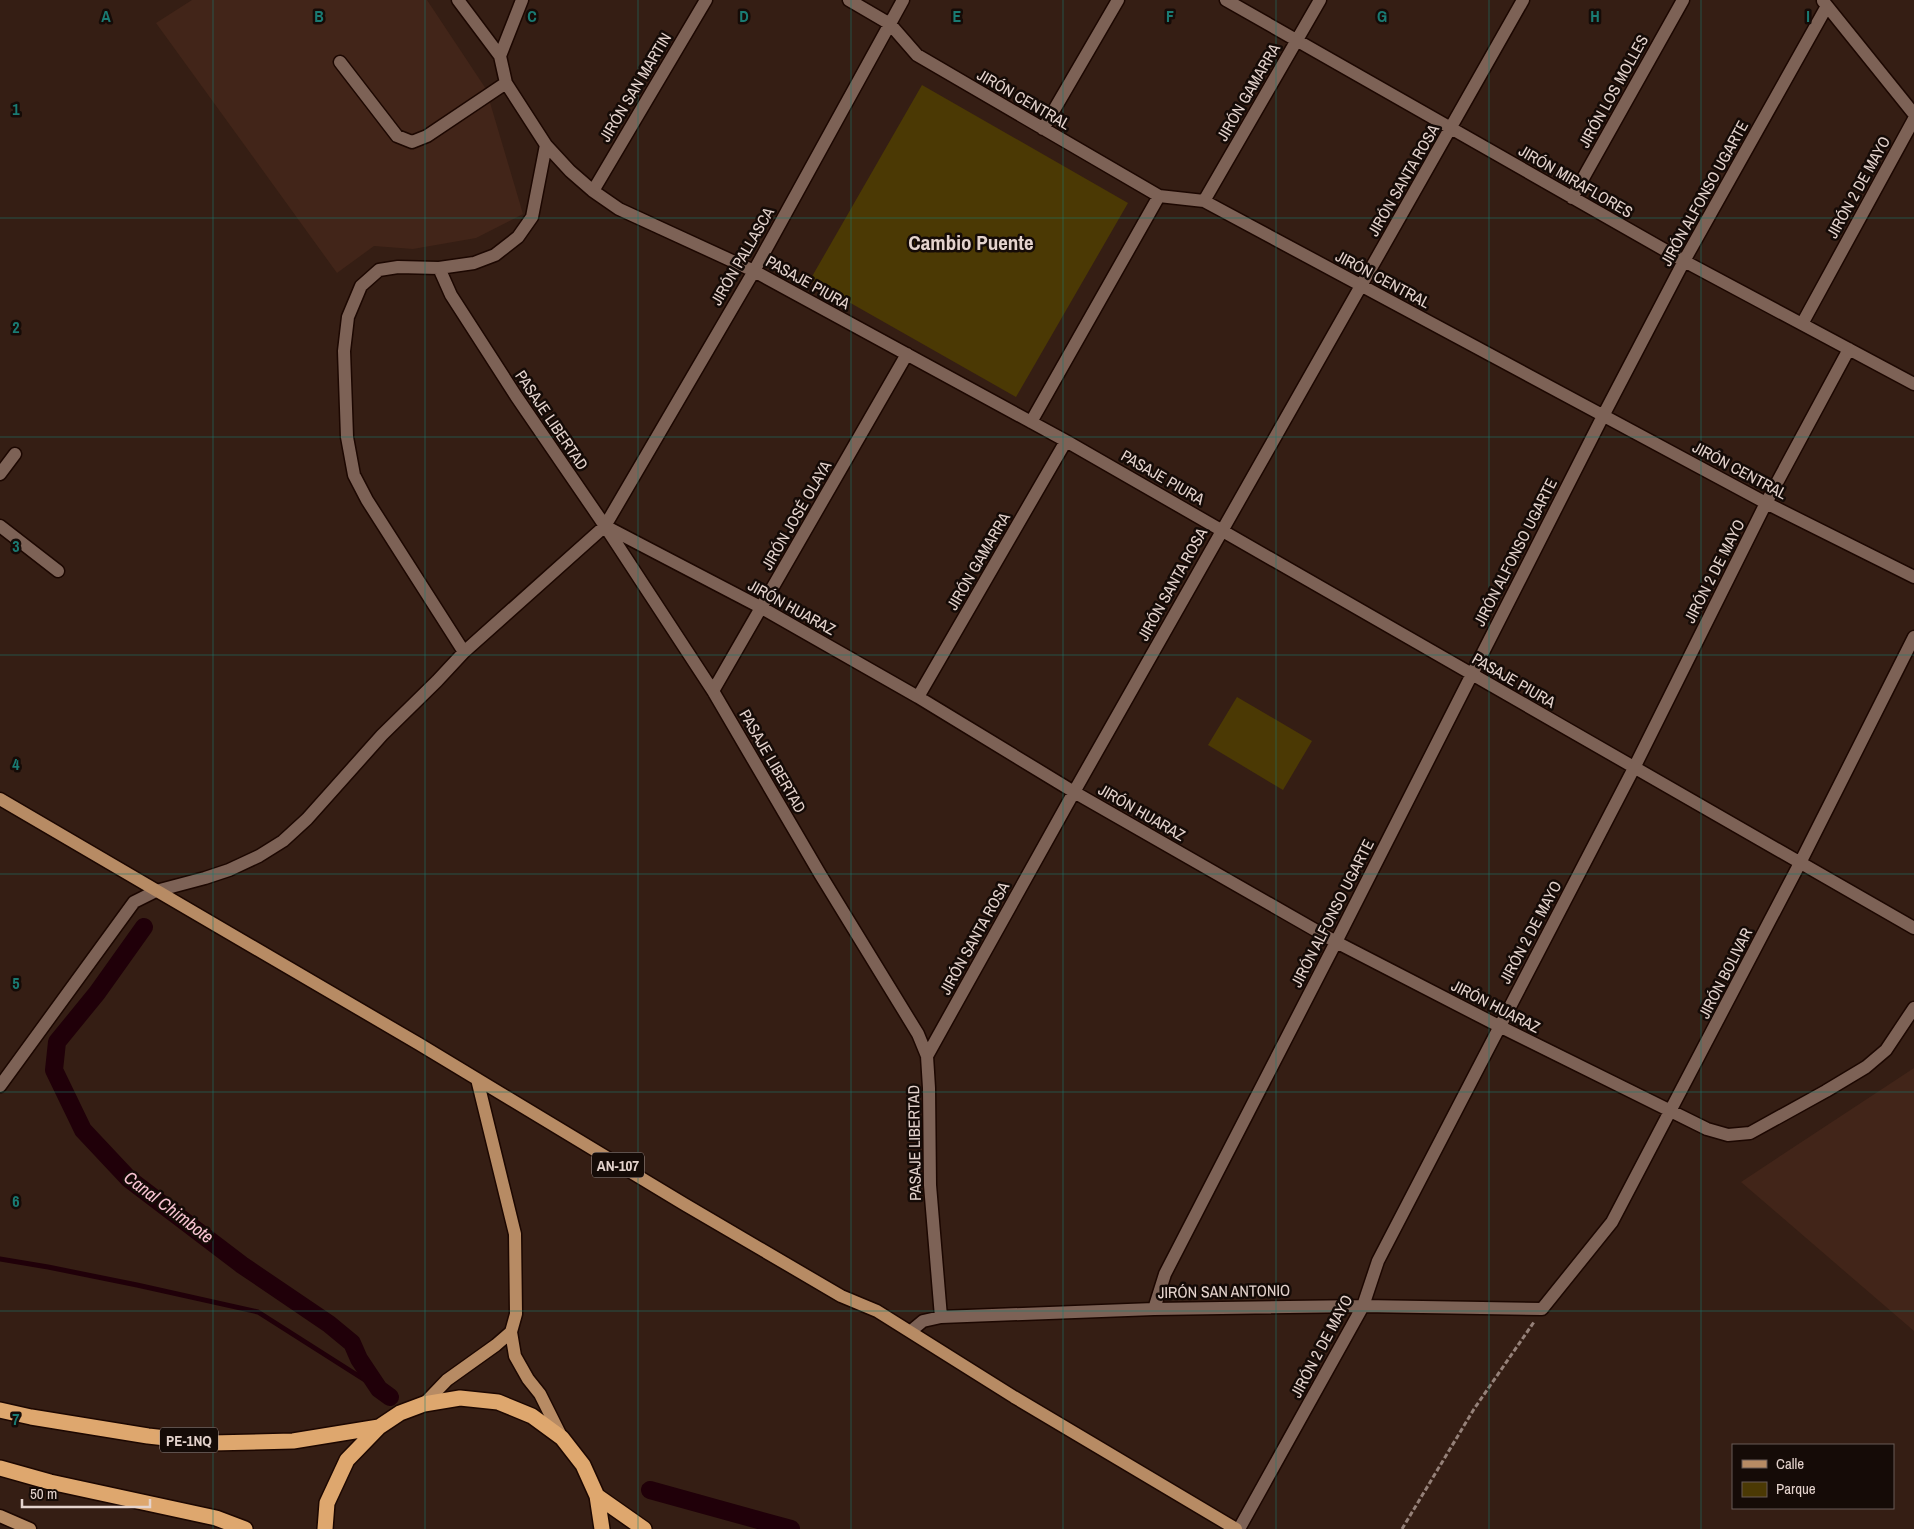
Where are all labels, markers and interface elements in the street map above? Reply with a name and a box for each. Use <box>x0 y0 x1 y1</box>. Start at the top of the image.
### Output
text: A <box>101 5 111 27</box>
text: B <box>314 5 324 27</box>
text: C <box>527 5 537 27</box>
text: D <box>739 5 749 27</box>
text: E <box>953 5 962 27</box>
text: F <box>1166 5 1174 27</box>
text: G <box>1377 5 1387 27</box>
text: H <box>1590 5 1600 27</box>
text: I <box>1806 5 1810 27</box>
street label: JIRÓN SAN MARTIN <box>594 28 676 146</box>
street label: JIRÓN LOS MOLLES <box>1573 30 1653 152</box>
street label: JIRÓN GAMARRA <box>1211 39 1285 145</box>
street label: JIRÓN CENTRAL <box>973 63 1075 135</box>
text: 1 <box>12 98 20 120</box>
street label: JIRÓN ALFONSO UGARTE <box>1655 116 1753 270</box>
street label: JIRÓN SANTA ROSA <box>1362 120 1444 240</box>
street label: JIRÓN 2 DE MAYO <box>1821 132 1895 242</box>
street label: JIRÓN MIRAFLORES <box>1515 139 1637 223</box>
street label: JIRÓN PALLASCA <box>705 203 779 309</box>
district label: Cambio Puente <box>908 228 1034 257</box>
street label: JIRÓN CENTRAL <box>1332 245 1435 314</box>
street label: PASAJE PIURA <box>762 250 854 314</box>
text: 2 <box>12 316 20 338</box>
street label: PASAJE LIBERTAD <box>510 366 594 474</box>
street label: JIRÓN CENTRAL <box>1689 436 1792 505</box>
street label: PASAJE PIURA <box>1117 444 1209 510</box>
street label: JIRÓN JOSÉ OLAYA <box>756 456 836 574</box>
street label: JIRÓN ALFONSO UGARTE <box>1468 474 1562 630</box>
street label: JIRÓN GAMARRA <box>941 508 1015 614</box>
street label: JIRÓN 2 DE MAYO <box>1678 515 1750 627</box>
street label: JIRÓN SANTA ROSA <box>1132 523 1212 644</box>
text: 3 <box>12 535 20 557</box>
street label: JIRÓN HUARAZ <box>744 574 840 640</box>
street label: PASAJE PIURA <box>1468 647 1560 713</box>
street label: PASAJE LIBERTAD <box>734 705 812 817</box>
text: 4 <box>12 753 20 775</box>
street label: JIRÓN HUARAZ <box>1095 778 1189 846</box>
street label: JIRÓN ALFONSO UGARTE <box>1285 835 1379 991</box>
street label: JIRÓN SANTA ROSA <box>934 877 1014 998</box>
street label: JIRÓN 2 DE MAYO <box>1494 877 1566 987</box>
street label: JIRÓN BOLIVAR <box>1693 923 1757 1022</box>
text: 5 <box>12 972 20 994</box>
street label: JIRÓN HUARAZ <box>1448 974 1544 1038</box>
street label: PASAJE LIBERTAD <box>902 1085 926 1201</box>
road number: AN-107 <box>592 1152 644 1178</box>
water label: Canal Chimbote <box>119 1165 219 1249</box>
text: 6 <box>12 1190 20 1212</box>
street label: JIRÓN SAN ANTONIO <box>1158 1279 1290 1303</box>
street label: JIRÓN 2 DE MAYO <box>1285 1291 1357 1401</box>
text: 7 <box>12 1408 20 1430</box>
road number: PE-1NQ <box>160 1428 218 1452</box>
legend <box>1732 1444 1894 1509</box>
text: Calle <box>1776 1453 1804 1474</box>
scale bar <box>22 1476 150 1508</box>
text: Parque <box>1776 1478 1816 1499</box>
text: 50 m <box>30 1483 57 1504</box>

